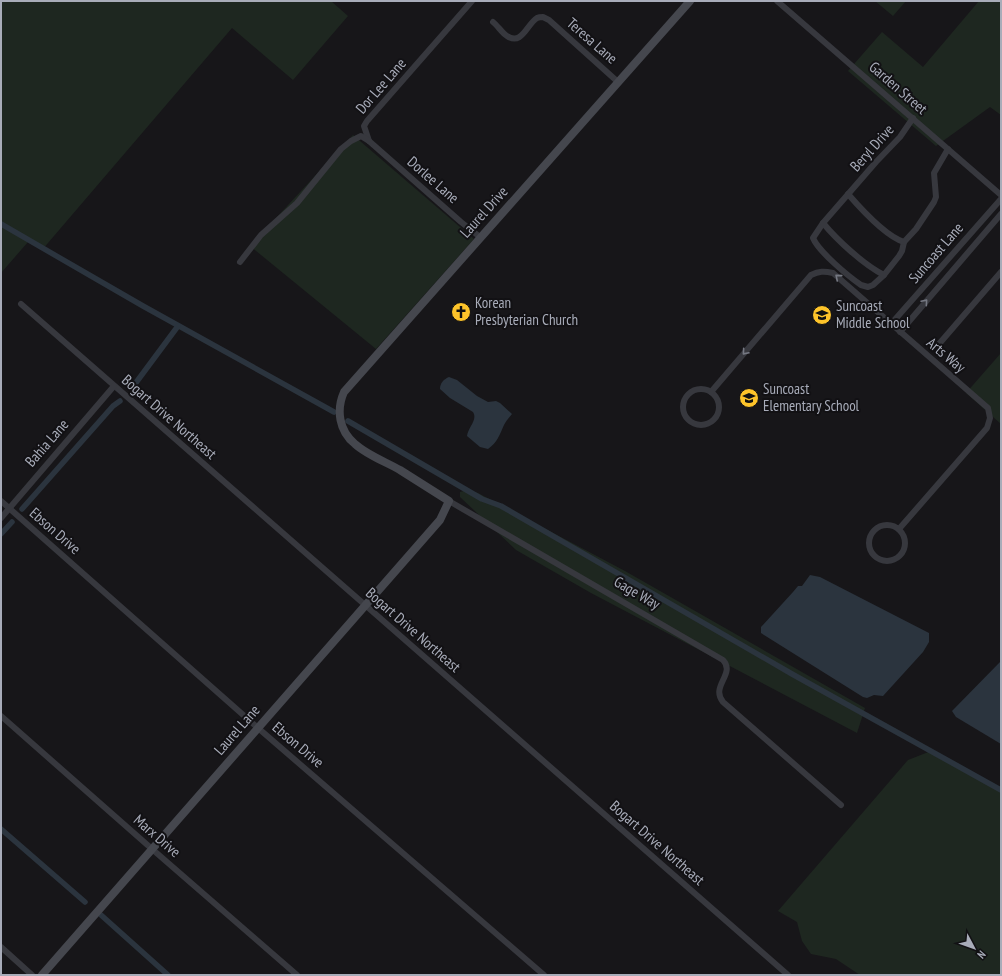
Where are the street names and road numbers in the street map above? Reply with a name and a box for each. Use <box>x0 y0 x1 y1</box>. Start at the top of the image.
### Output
street label: Teresa Lane <box>563 14 621 68</box>
street label: Dor Lee Lane <box>351 54 410 117</box>
street label: Garden Street <box>865 57 931 118</box>
street label: Beryl Drive <box>846 120 898 175</box>
street label: Dorlee Lane <box>404 152 463 207</box>
street label: Laurel Drive <box>456 182 512 241</box>
street label: Suncoast Lane <box>904 218 967 287</box>
street label: Arts Way <box>923 333 970 377</box>
street label: Bogart Drive Northeast <box>118 370 221 463</box>
street label: Bahia Lane <box>21 415 72 470</box>
street label: Ebson Drive <box>26 503 85 558</box>
street label: Gage Way <box>611 572 664 614</box>
street label: Bogart Drive Northeast <box>362 583 465 676</box>
street label: Laurel Lane <box>210 701 264 759</box>
street label: Ebson Drive <box>269 718 328 772</box>
street label: Bogart Drive Northeast <box>606 796 709 889</box>
street label: Marx Drive <box>130 810 185 861</box>

